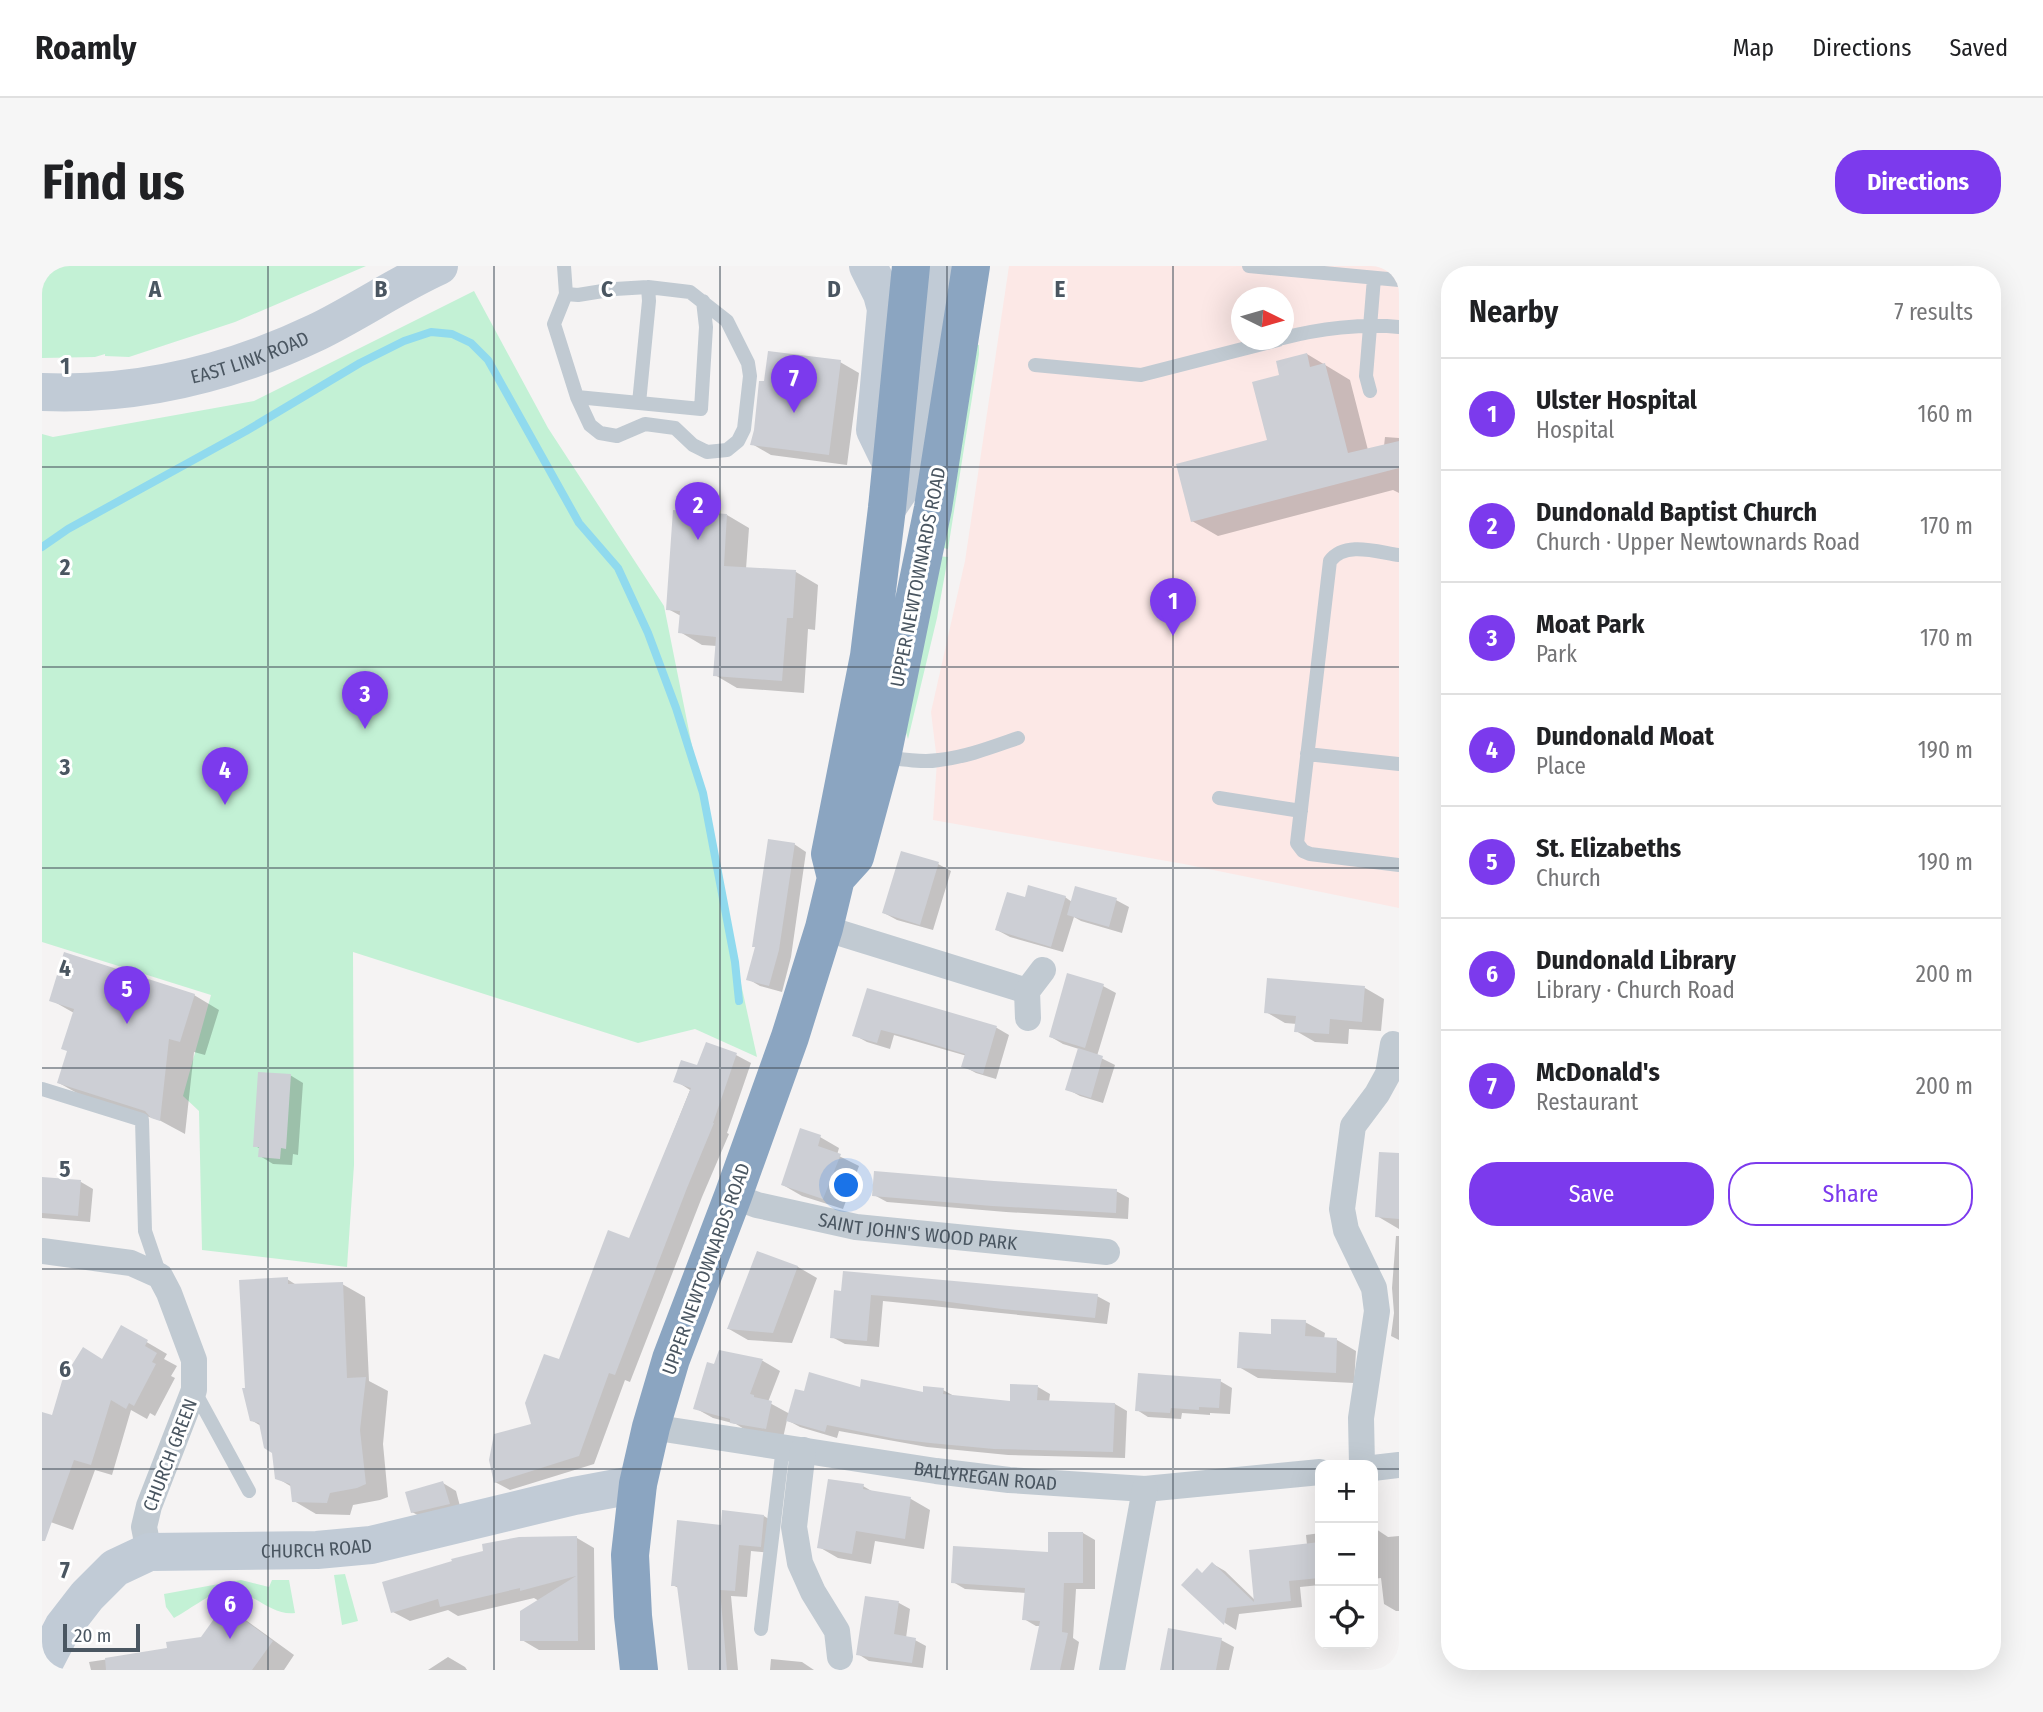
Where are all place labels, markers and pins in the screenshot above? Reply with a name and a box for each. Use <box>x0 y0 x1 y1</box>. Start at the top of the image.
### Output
pin: 7 <box>771 355 817 413</box>
pin: 2 <box>675 482 721 540</box>
pin: 1 <box>1150 578 1196 636</box>
pin: 3 <box>342 671 388 729</box>
pin: 4 <box>202 747 248 805</box>
pin: 5 <box>104 966 150 1024</box>
pin: 6 <box>207 1581 253 1639</box>

